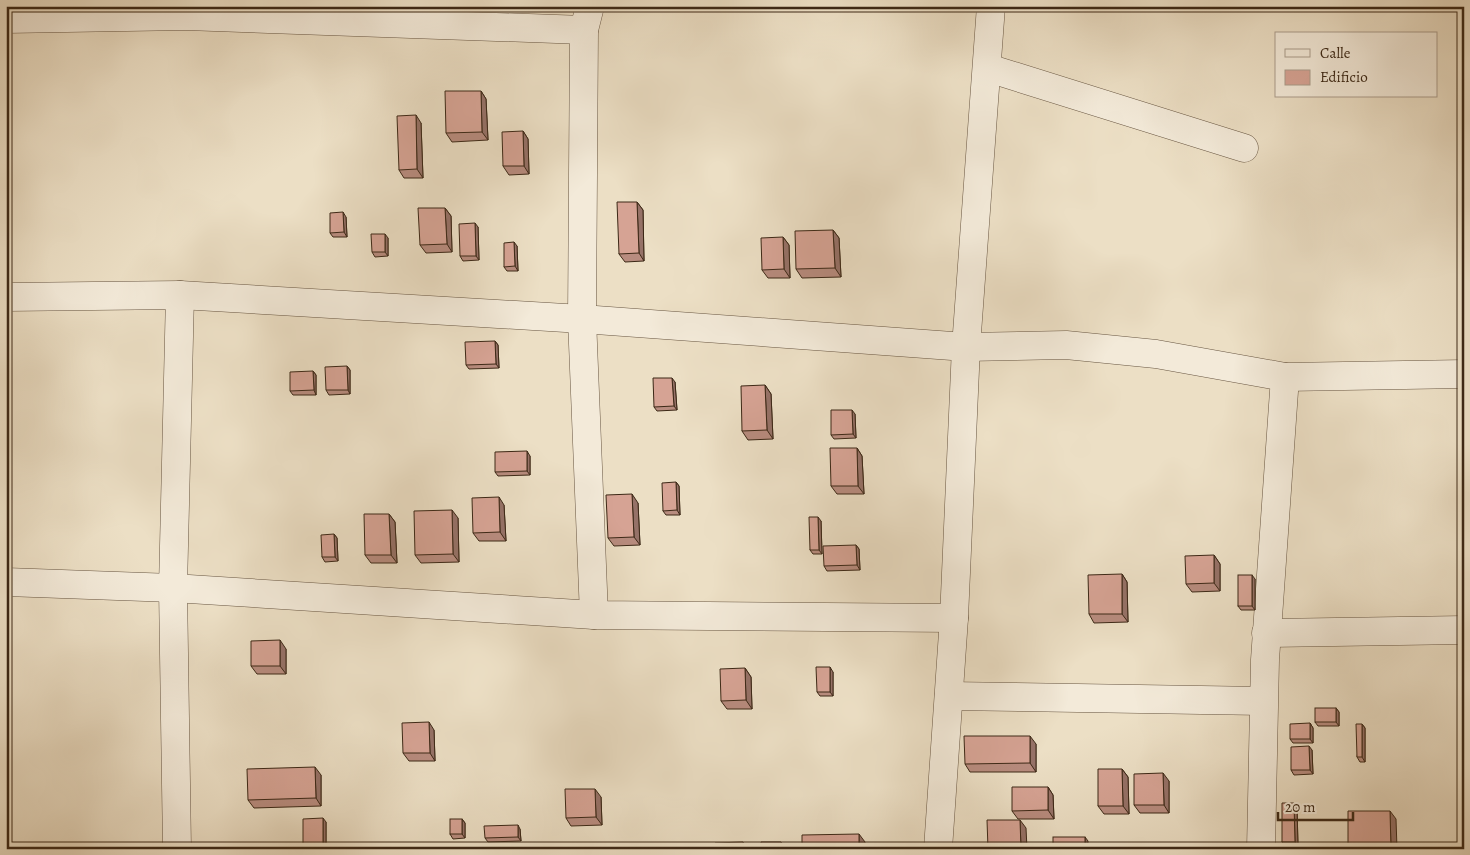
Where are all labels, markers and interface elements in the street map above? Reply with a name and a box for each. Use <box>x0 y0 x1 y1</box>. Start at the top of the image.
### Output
legend <box>1275 32 1438 98</box>
text: Calle <box>1320 43 1351 63</box>
text: Edificio <box>1320 67 1368 87</box>
scale bar <box>1278 790 1352 822</box>
text: 20 m <box>1285 797 1316 817</box>

